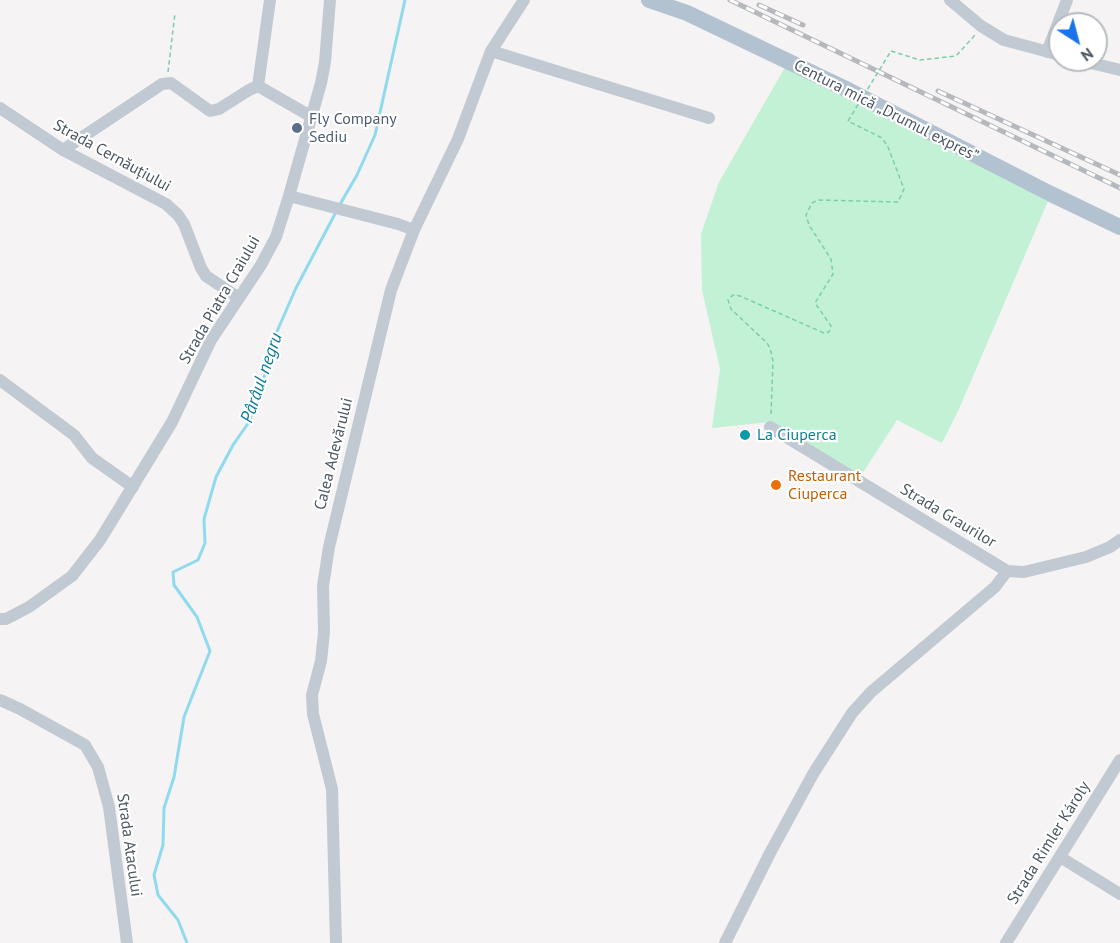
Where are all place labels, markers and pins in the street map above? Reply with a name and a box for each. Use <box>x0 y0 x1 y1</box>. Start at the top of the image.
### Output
place label: Fly Company Sediu <box>309 109 397 147</box>
marker: Fly Company Sediu <box>290 121 304 135</box>
place label: La Ciuperca <box>757 425 837 445</box>
marker: La Ciuperca <box>738 428 752 442</box>
place label: Restaurant Ciuperca <box>788 466 861 504</box>
marker: Restaurant Ciuperca <box>769 478 783 492</box>

